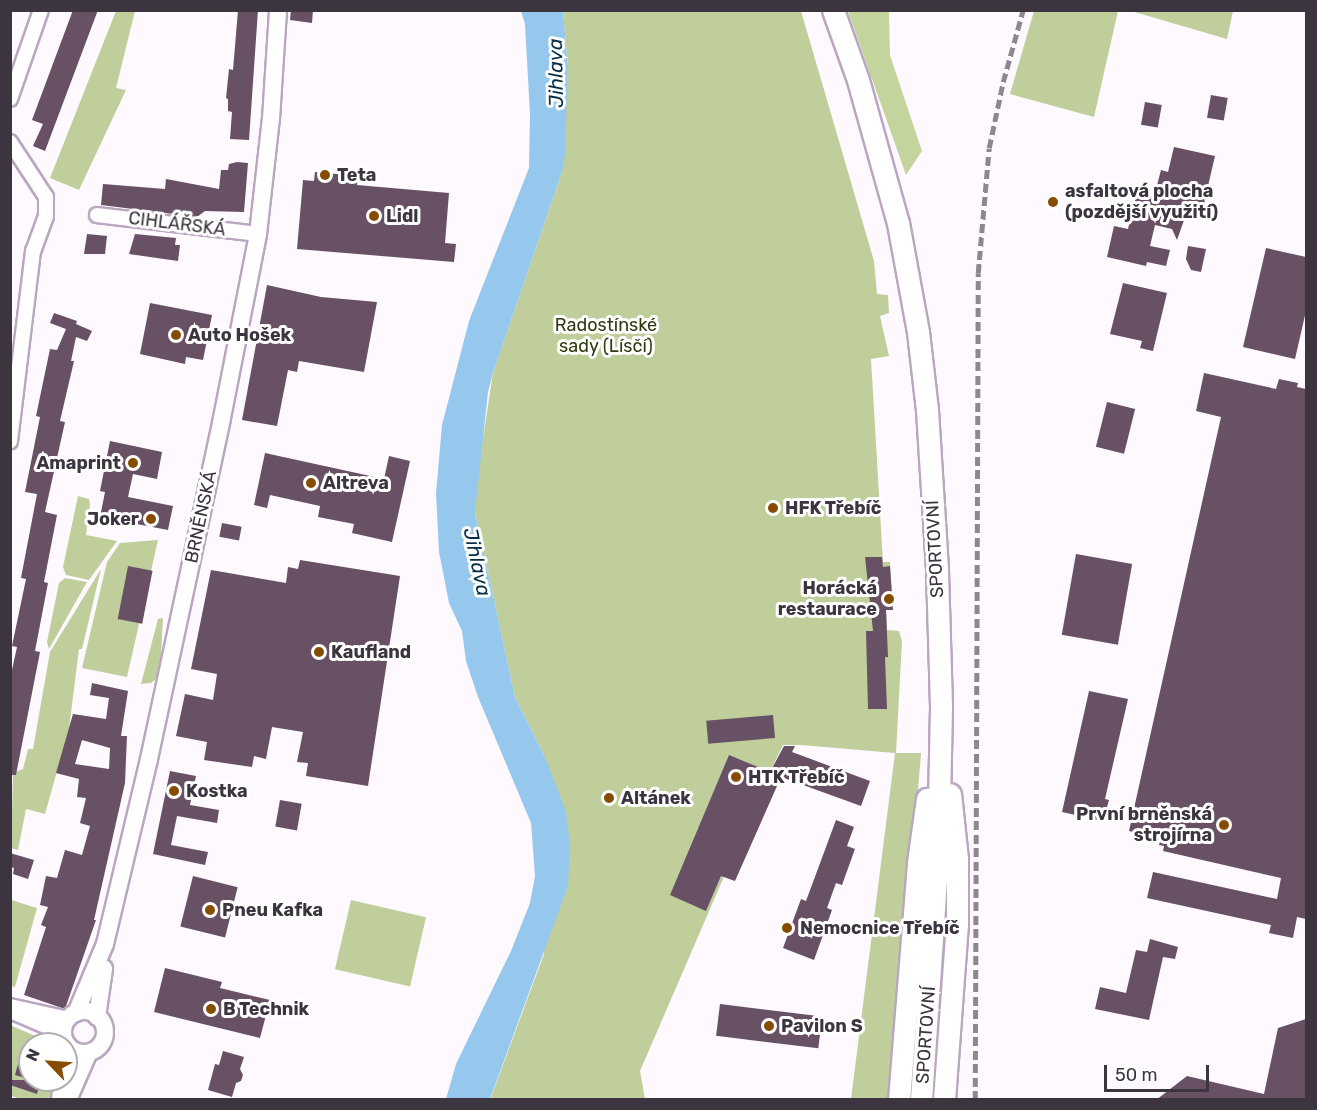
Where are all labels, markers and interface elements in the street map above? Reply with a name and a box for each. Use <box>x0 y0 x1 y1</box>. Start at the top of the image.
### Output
water label: Jihlava <box>543 38 569 108</box>
place label: Teta <box>337 164 376 186</box>
marker: Teta <box>318 168 332 182</box>
place label: asfaltová plocha (pozdější využití) <box>1065 181 1219 224</box>
marker: asfaltová plocha (pozdější využití) <box>1046 195 1060 209</box>
place label: Lidl <box>386 205 418 227</box>
street label: CIHLÁŘSKÁ <box>127 207 227 241</box>
marker: Lidl <box>367 209 381 223</box>
park label: Radostínské sady (Lísčí) <box>555 315 657 358</box>
place label: Auto Hošek <box>188 324 291 346</box>
marker: Auto Hošek <box>169 328 183 342</box>
place label: Amaprint <box>36 452 121 474</box>
marker: Amaprint <box>126 456 140 470</box>
street label: BRNĚNSKÁ <box>181 469 221 565</box>
place label: Altreva <box>323 472 389 494</box>
marker: Altreva <box>304 476 318 490</box>
place label: HFK Třebíč <box>785 497 882 519</box>
street label: SPORTOVNÍ <box>922 500 948 598</box>
marker: HFK Třebíč <box>766 501 780 515</box>
place label: Joker <box>87 508 139 530</box>
marker: Joker <box>144 512 158 526</box>
water label: Jihlava <box>458 526 496 598</box>
place label: Horácká restaurace <box>778 578 877 620</box>
marker: Horácká restaurace <box>882 592 896 606</box>
place label: Kaufland <box>331 641 411 663</box>
marker: Kaufland <box>312 645 326 659</box>
place label: HTK Třebíč <box>748 766 845 788</box>
marker: HTK Třebíč <box>729 770 743 784</box>
place label: Kostka <box>186 780 248 802</box>
marker: Kostka <box>167 784 181 798</box>
place label: Altánek <box>621 787 691 809</box>
marker: Altánek <box>602 791 616 805</box>
place label: První brněnská strojírna <box>1076 804 1212 846</box>
marker: První brněnská strojírna <box>1217 818 1231 832</box>
place label: Pneu Kafka <box>222 899 323 921</box>
marker: Pneu Kafka <box>203 903 217 917</box>
place label: Nemocnice Třebíč <box>800 917 960 939</box>
marker: Nemocnice Třebíč <box>778 919 796 937</box>
street label: SPORTOVNÍ <box>912 985 940 1085</box>
place label: B Technik <box>223 998 310 1020</box>
marker: B Technik <box>204 1002 218 1016</box>
place label: Pavilon S <box>781 1015 863 1037</box>
marker: Pavilon S <box>762 1019 776 1033</box>
north arrow <box>18 1032 78 1092</box>
text: N <box>22 1046 44 1064</box>
scale bar <box>1107 1053 1212 1091</box>
text: 50 m <box>1115 1064 1158 1086</box>

